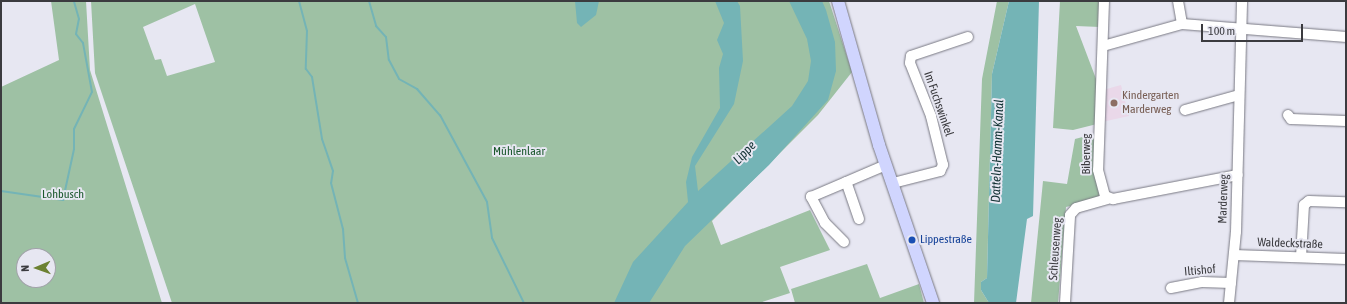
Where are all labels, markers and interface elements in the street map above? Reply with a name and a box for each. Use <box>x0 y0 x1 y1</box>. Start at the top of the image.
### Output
scale bar <box>1203 16 1305 42</box>
text: 100 m <box>1208 24 1235 38</box>
street label: Im Fuchswinkel <box>920 70 956 138</box>
place label: Kindergarten Marderweg <box>1122 89 1179 117</box>
marker: Kindergarten Marderweg <box>1109 98 1119 108</box>
water label: Datteln-Hamm-Kanal <box>988 99 1008 203</box>
street label: Biberweg <box>1080 134 1094 174</box>
water label: Lippe <box>730 138 760 168</box>
park label: Mühlenlaar <box>493 145 545 159</box>
street label: Marderweg <box>1216 174 1232 224</box>
park label: Lohbusch <box>42 188 84 202</box>
street label: Schleusenweg <box>1047 217 1065 281</box>
place label: Lippestraße <box>920 233 972 247</box>
marker: Lippestraße <box>907 235 917 245</box>
street label: Waldeckstraße <box>1257 236 1323 252</box>
north arrow <box>16 248 56 288</box>
street label: Iltishof <box>1184 262 1216 280</box>
text: N <box>19 265 31 272</box>

